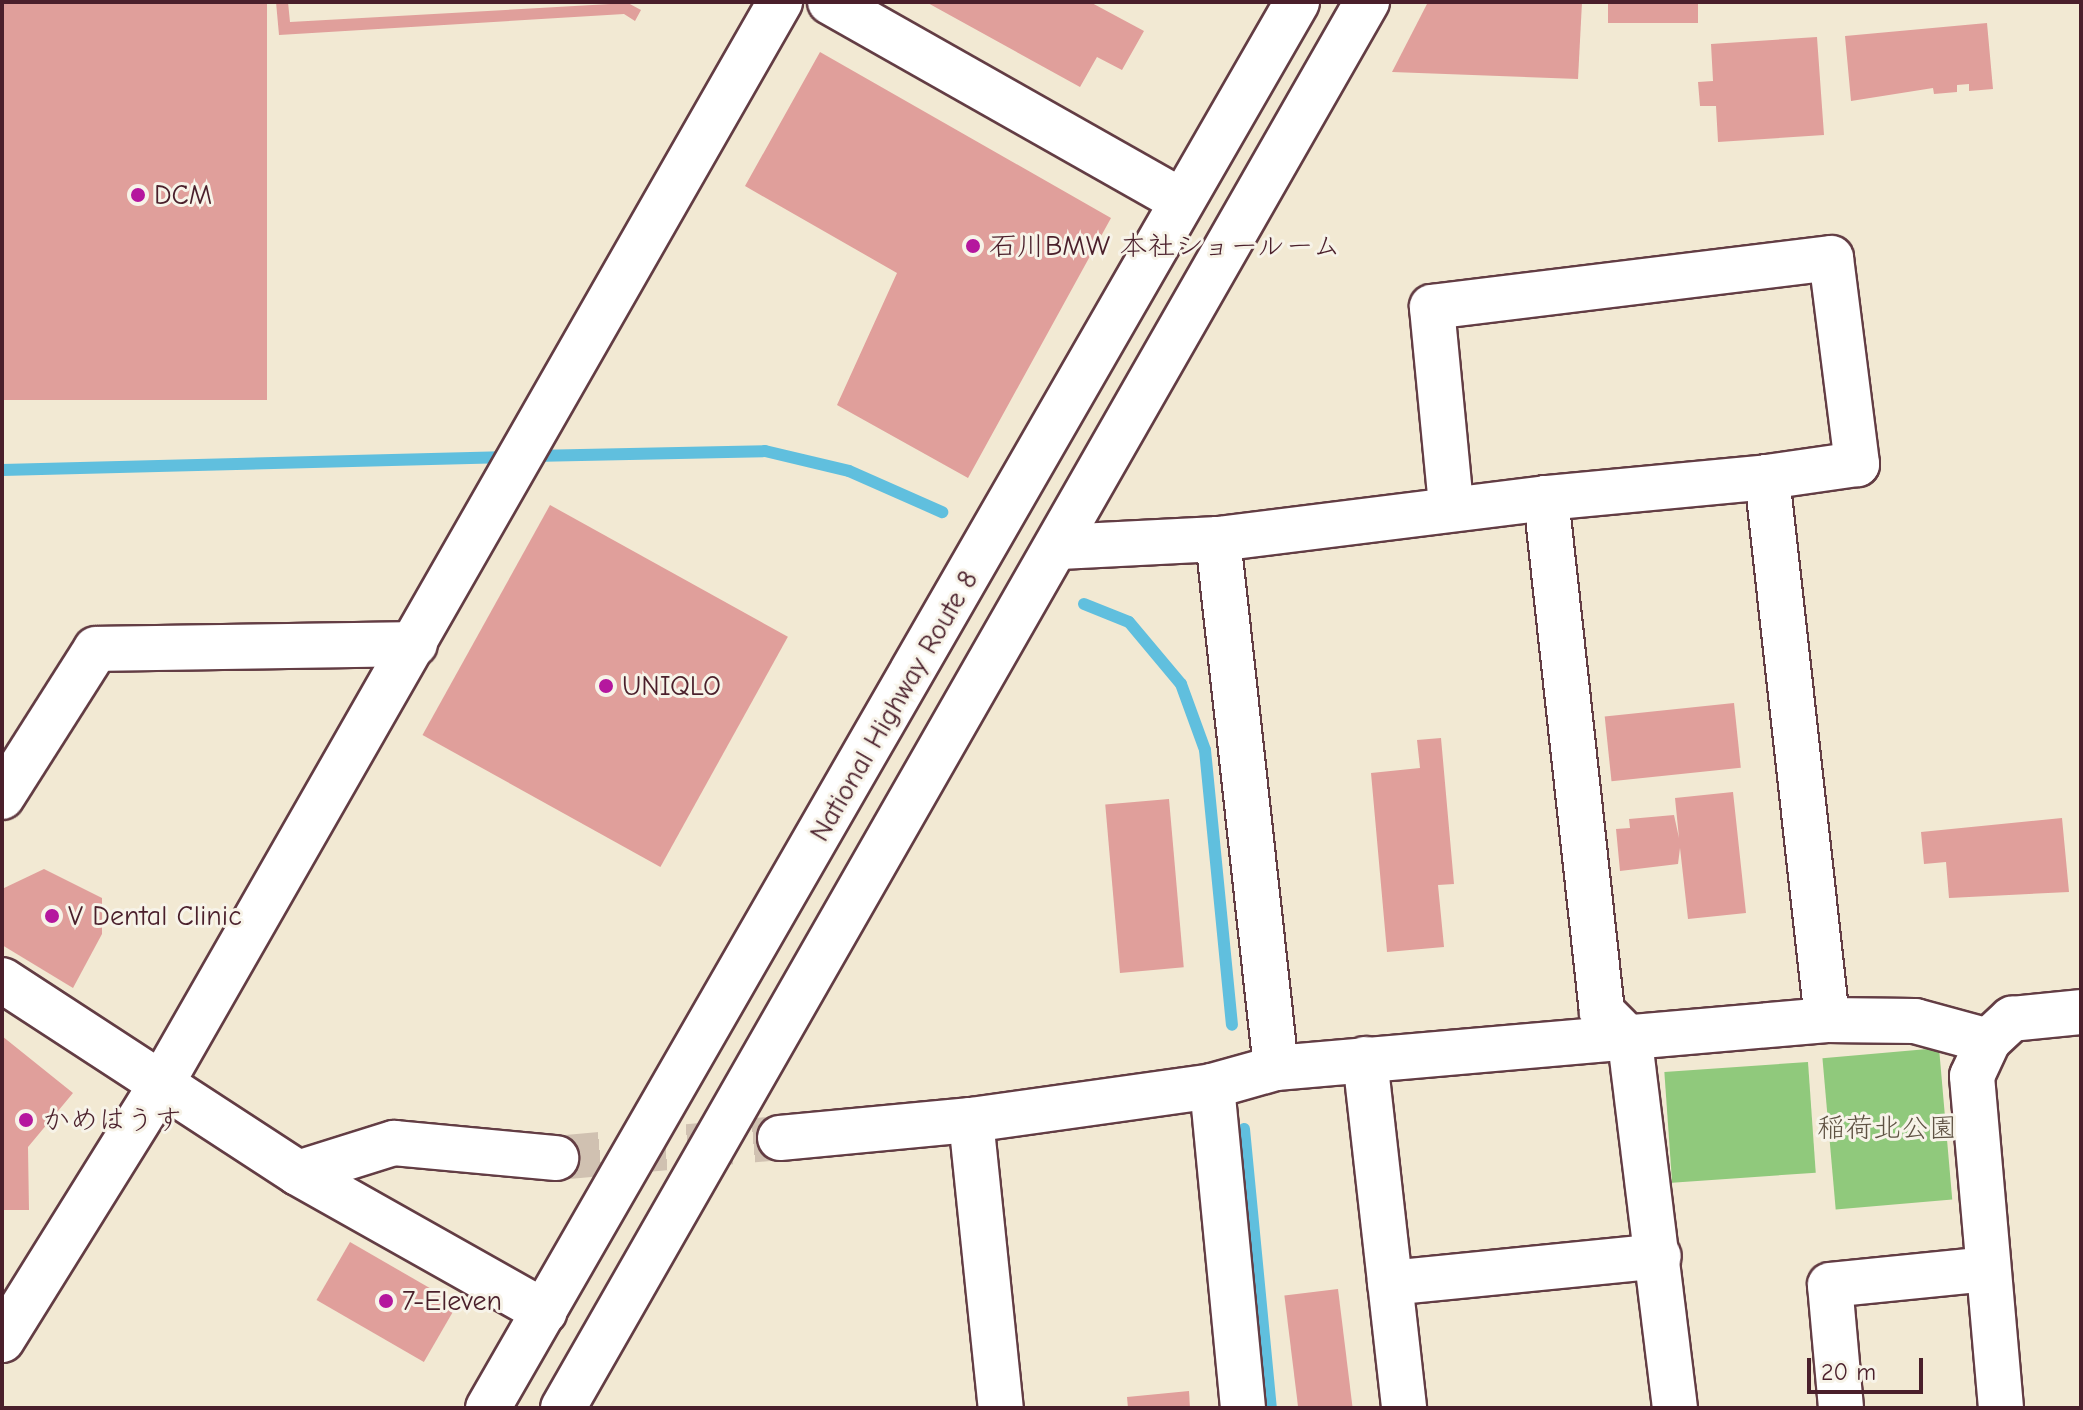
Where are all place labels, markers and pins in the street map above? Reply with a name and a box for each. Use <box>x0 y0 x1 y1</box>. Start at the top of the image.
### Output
place label: DCM <box>154 178 212 212</box>
marker: DCM <box>129 186 147 204</box>
place label: 石川BMW 本社ショールーム <box>989 229 1345 263</box>
marker: 石川BMW 本社ショールーム <box>964 237 982 255</box>
place label: UNIQLO <box>622 669 721 703</box>
marker: UNIQLO <box>597 677 615 695</box>
place label: V Dental Clinic <box>68 899 242 933</box>
marker: V Dental Clinic <box>43 907 61 925</box>
place label: かめはうす <box>42 1103 182 1137</box>
marker: かめはうす <box>17 1111 35 1129</box>
place label: 7-Eleven <box>402 1284 502 1318</box>
marker: 7-Eleven <box>377 1292 395 1310</box>

